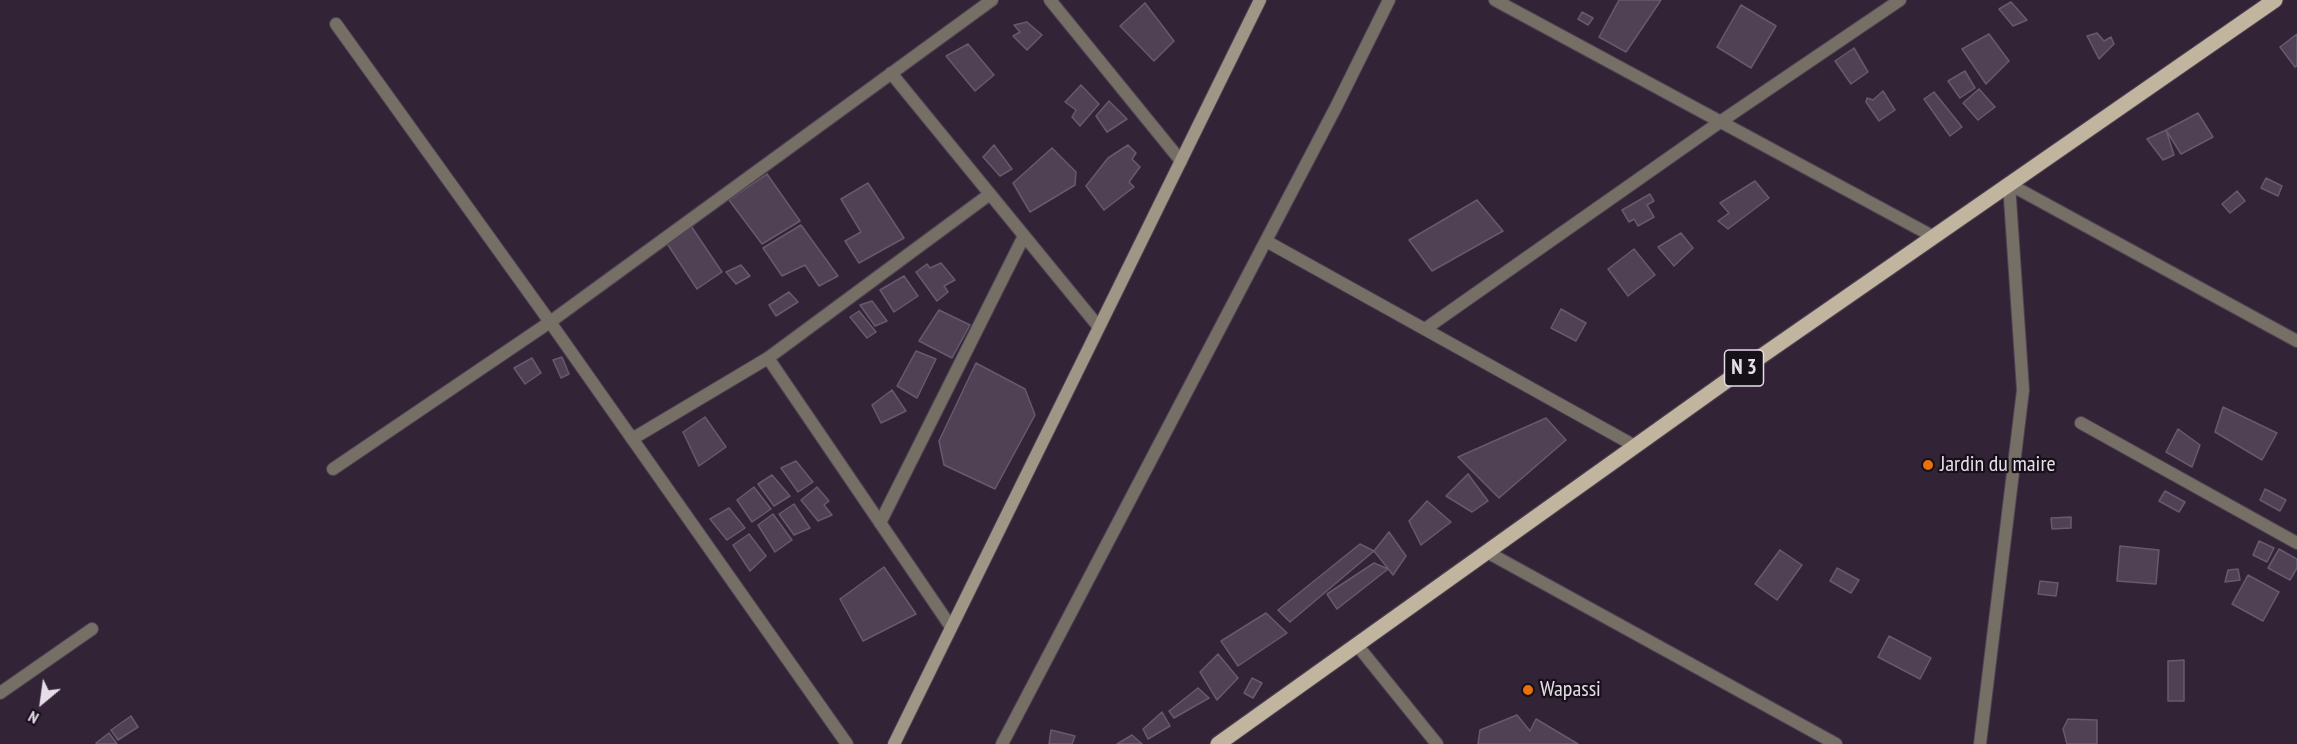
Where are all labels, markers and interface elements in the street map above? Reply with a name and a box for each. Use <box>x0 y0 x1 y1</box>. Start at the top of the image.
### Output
road number: N 3 <box>1724 350 1764 386</box>
place label: Jardin du maire <box>1940 452 2055 478</box>
marker: Jardin du maire <box>1921 458 1935 472</box>
north arrow <box>12 672 72 732</box>
place label: Wapassi <box>1540 677 1601 703</box>
marker: Wapassi <box>1521 683 1535 697</box>
text: N <box>25 707 42 729</box>

